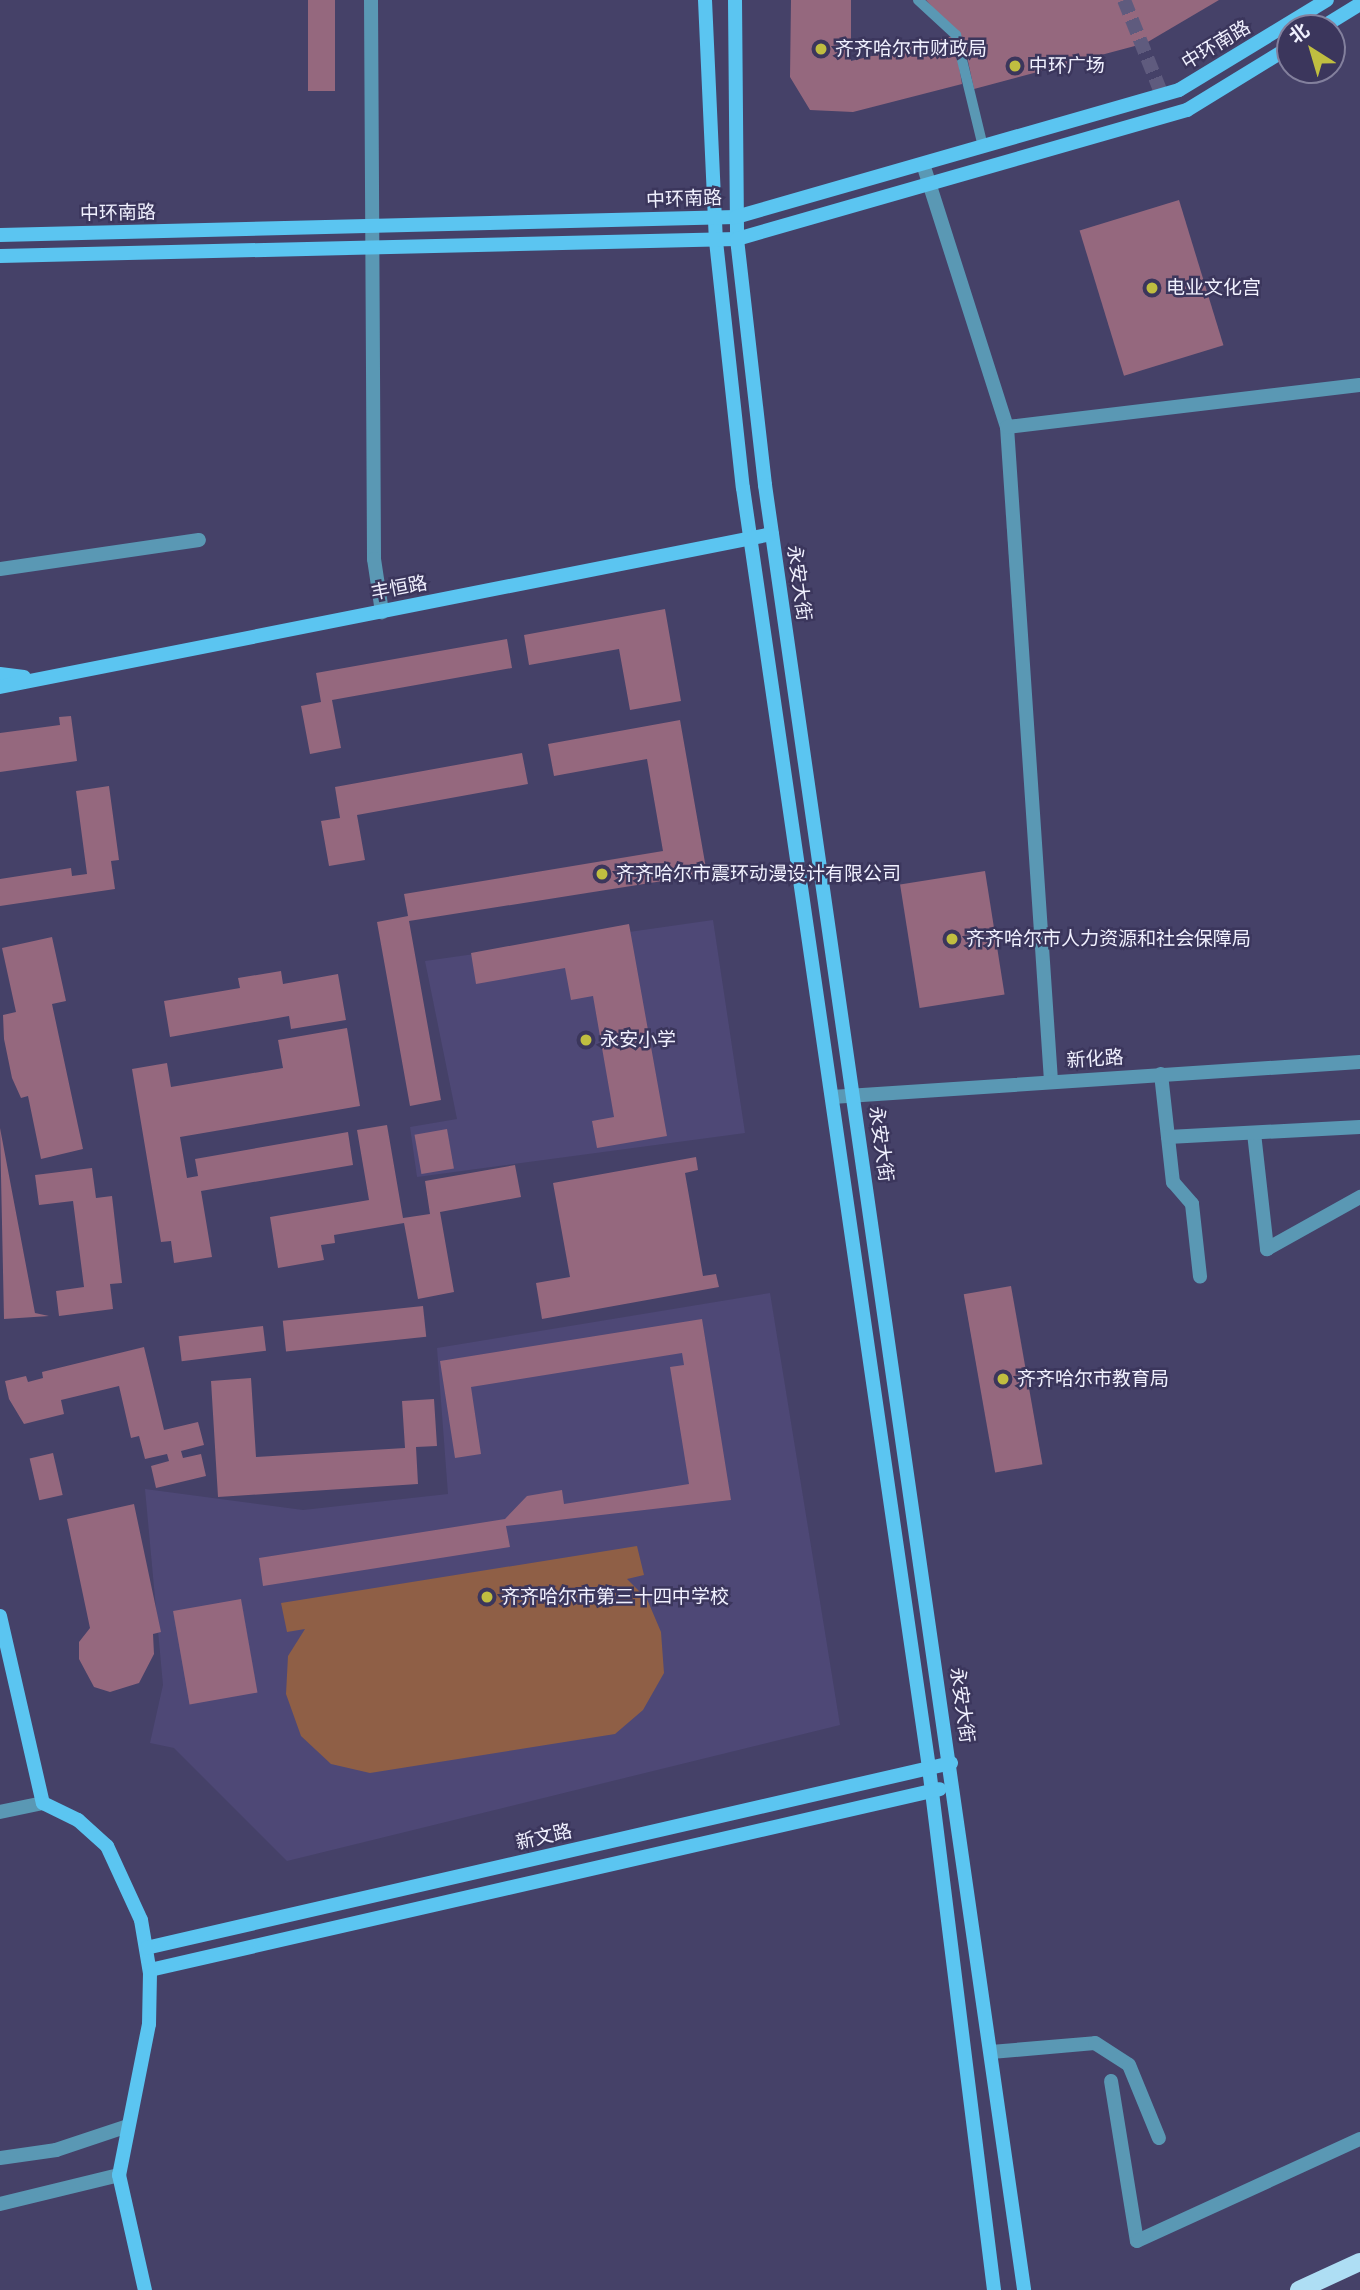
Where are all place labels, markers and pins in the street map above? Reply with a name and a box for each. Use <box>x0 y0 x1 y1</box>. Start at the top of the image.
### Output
place label: 齐齐哈尔市财政局 <box>835 38 987 60</box>
marker: 齐齐哈尔市财政局 <box>813 41 829 57</box>
place label: 中环广场 <box>1029 55 1105 77</box>
marker: 中环广场 <box>1007 58 1023 74</box>
place label: 电业文化宫 <box>1166 277 1261 299</box>
marker: 电业文化宫 <box>1144 280 1160 296</box>
place label: 齐齐哈尔市震环动漫设计有限公司 <box>616 863 901 885</box>
marker: 齐齐哈尔市震环动漫设计有限公司 <box>594 866 610 882</box>
place label: 齐齐哈尔市人力资源和社会保障局 <box>966 928 1251 950</box>
marker: 齐齐哈尔市人力资源和社会保障局 <box>944 931 960 947</box>
place label: 永安小学 <box>600 1029 676 1051</box>
marker: 永安小学 <box>578 1032 594 1048</box>
place label: 齐齐哈尔市教育局 <box>1017 1368 1169 1390</box>
marker: 齐齐哈尔市教育局 <box>995 1371 1011 1387</box>
place label: 齐齐哈尔市第三十四中学校 <box>501 1586 729 1608</box>
marker: 齐齐哈尔市第三十四中学校 <box>479 1589 495 1605</box>

